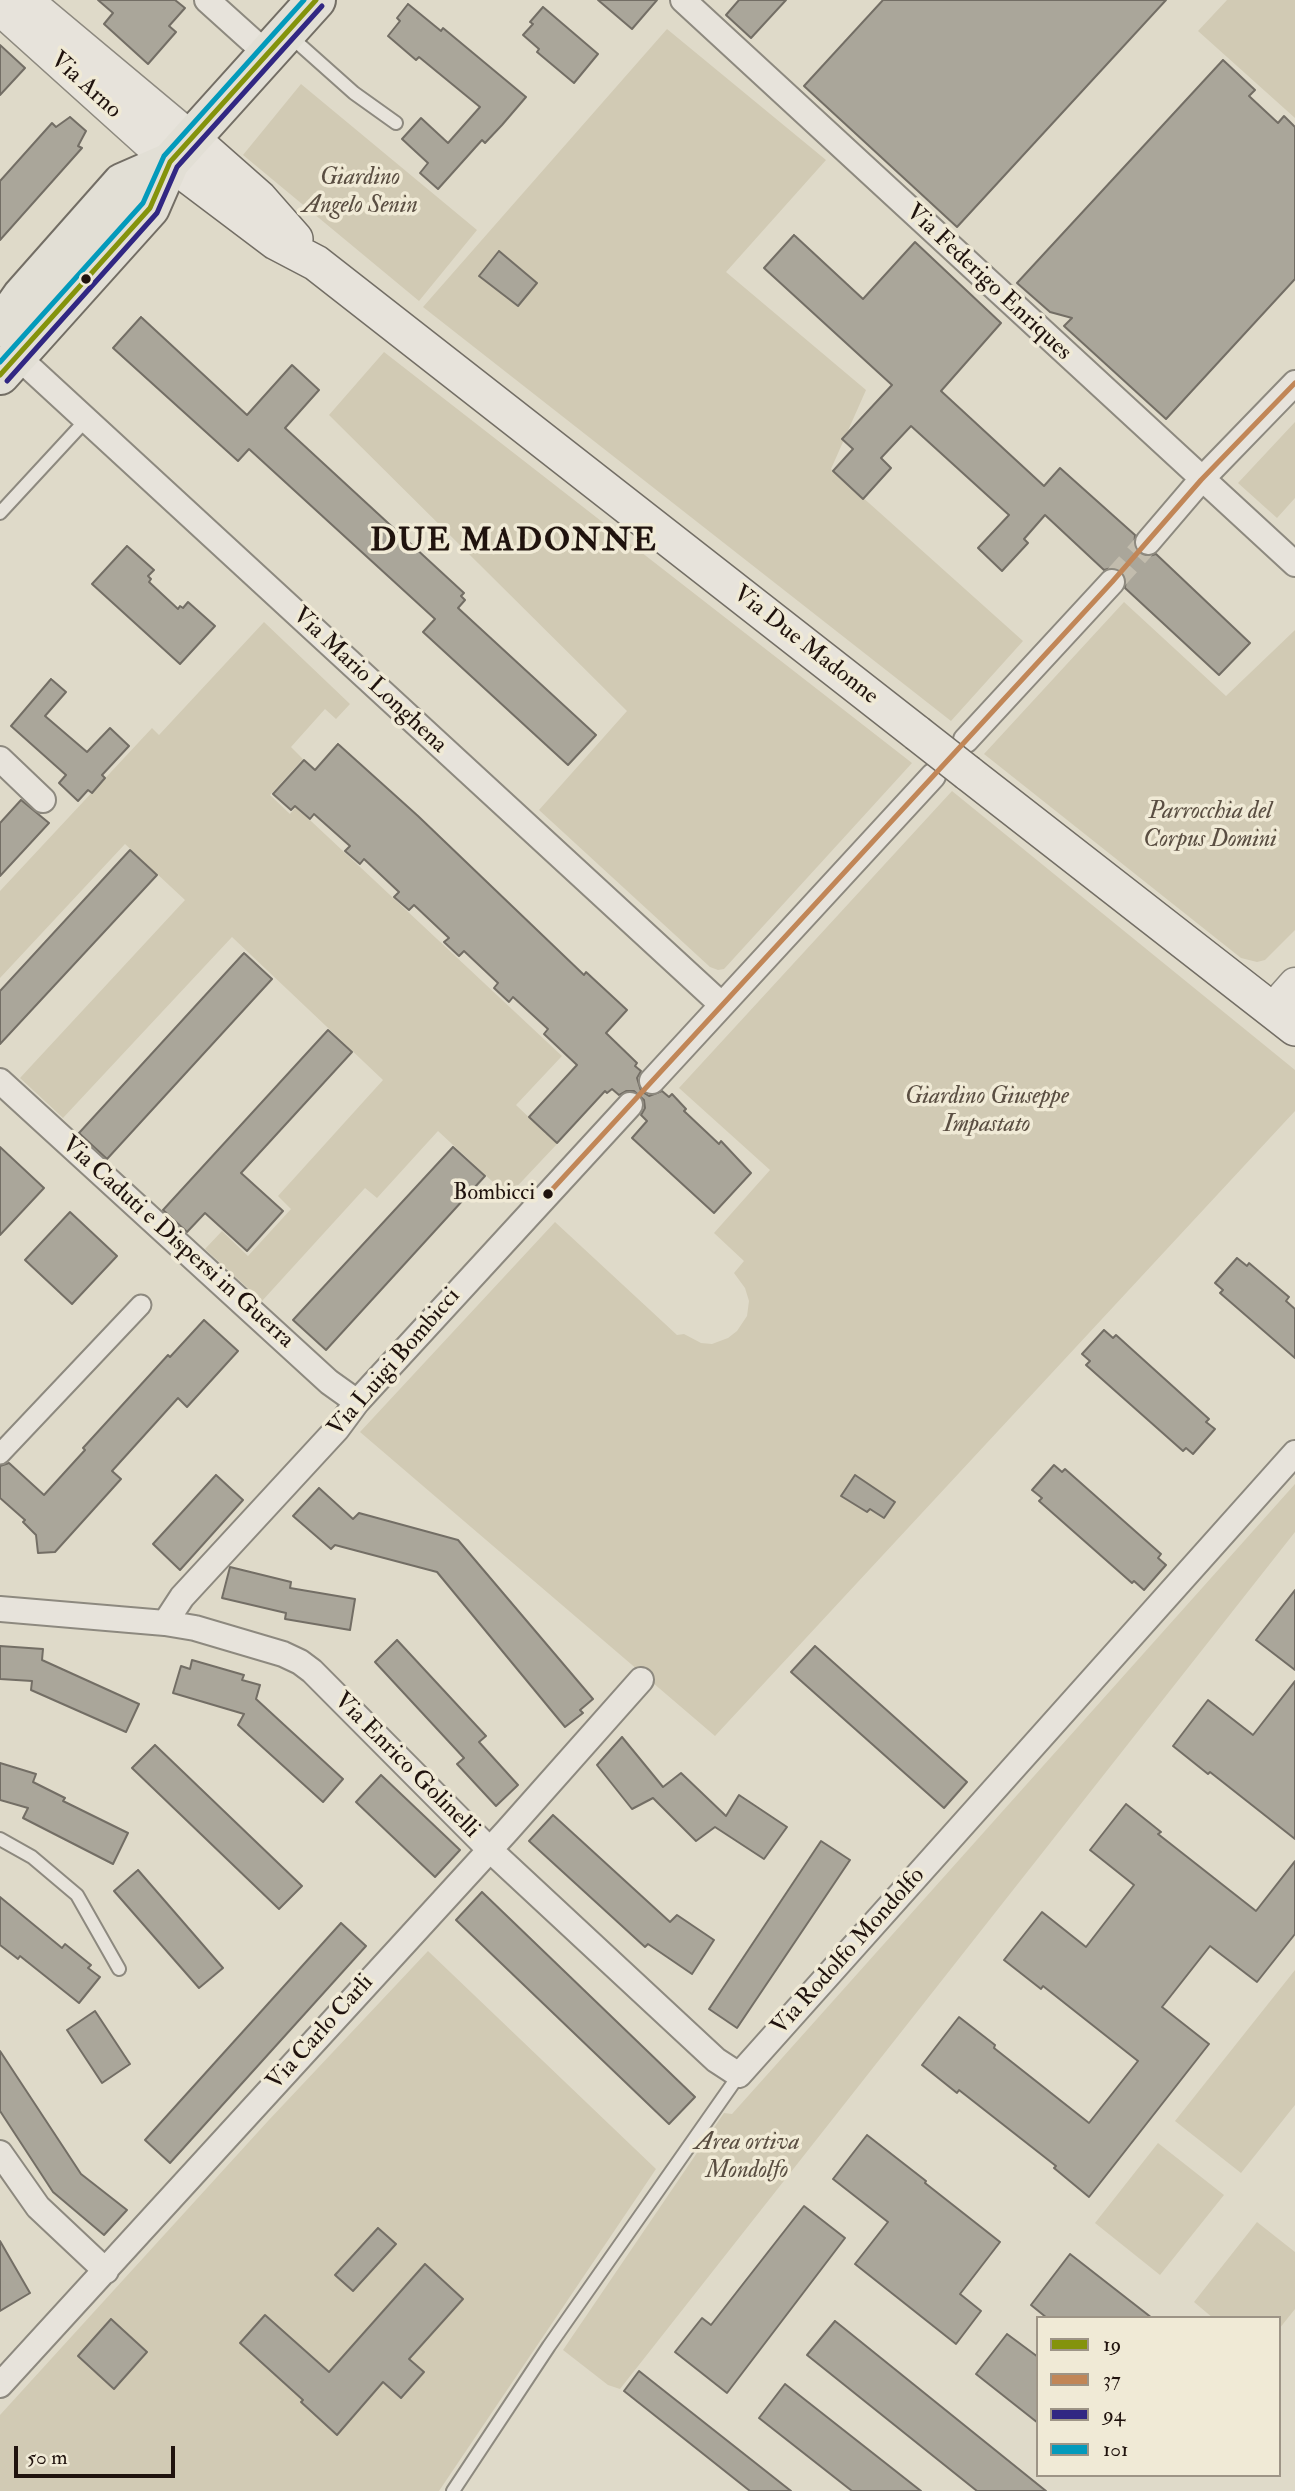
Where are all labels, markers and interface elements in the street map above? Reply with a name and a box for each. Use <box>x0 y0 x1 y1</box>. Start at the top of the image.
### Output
street label: Via Arno <box>43 46 127 126</box>
park label: Giardino Angelo Senin <box>302 165 418 221</box>
street label: Via Federigo Enriques <box>899 199 1077 367</box>
unlabelled marker <box>79 272 93 286</box>
district label: DUE MADONNE <box>372 524 656 562</box>
street label: Via Due Madonne <box>727 580 883 712</box>
street label: Via Mario Longhena <box>286 602 452 760</box>
park label: Parrocchia del Corpus Domini <box>1143 799 1277 855</box>
park label: Giardino Giuseppe Impastato <box>905 1084 1069 1140</box>
street label: Via Caduti e Dispersi in Guerra <box>55 1131 299 1355</box>
place label: Bombicci <box>453 1181 535 1207</box>
marker: Bombicci <box>541 1187 555 1201</box>
street label: Via Luigi Bombicci <box>323 1283 467 1443</box>
street label: Via Enrico Golinelli <box>327 1687 485 1845</box>
street label: Via Rodolfo Mondolfo <box>766 1862 932 2042</box>
street label: Via Carlo Carli <box>262 1969 380 2097</box>
park label: Area ortiva Mondolfo <box>694 2130 800 2186</box>
legend <box>1036 2316 1281 2477</box>
text: 19 <box>1103 2331 1121 2358</box>
text: 37 <box>1103 2366 1121 2393</box>
text: 94 <box>1103 2401 1125 2428</box>
scale bar <box>18 2432 178 2476</box>
text: 101 <box>1103 2436 1129 2463</box>
text: 50 m <box>27 2444 68 2471</box>

